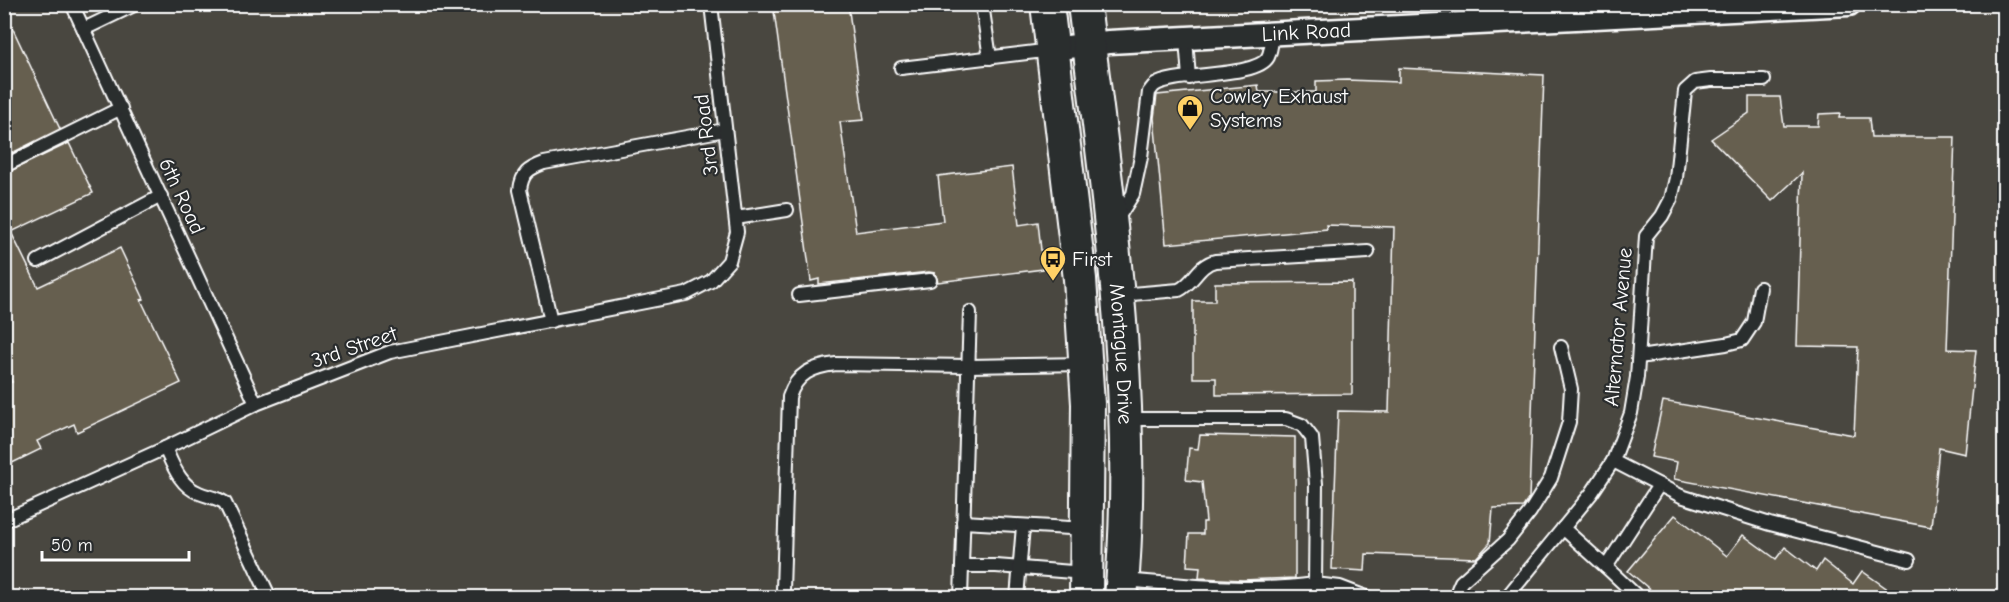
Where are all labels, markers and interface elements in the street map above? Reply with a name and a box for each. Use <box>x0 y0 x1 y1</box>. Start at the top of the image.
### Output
street label: Link Road <box>1261 18 1352 46</box>
place label: Cowley Exhaust Systems <box>1210 84 1349 132</box>
street label: 3rd Road <box>689 93 723 177</box>
shop icon: Cowley Exhaust Systems <box>1175 93 1205 131</box>
street label: 6th Road <box>154 154 210 238</box>
bus stop icon: First <box>1038 244 1068 282</box>
place label: First <box>1072 247 1113 271</box>
street label: Alternator Avenue <box>1599 247 1637 407</box>
street label: Montague Drive <box>1105 282 1138 425</box>
street label: 3rd Street <box>308 321 401 373</box>
scale bar <box>42 524 189 562</box>
text: 50 m <box>51 535 93 556</box>

